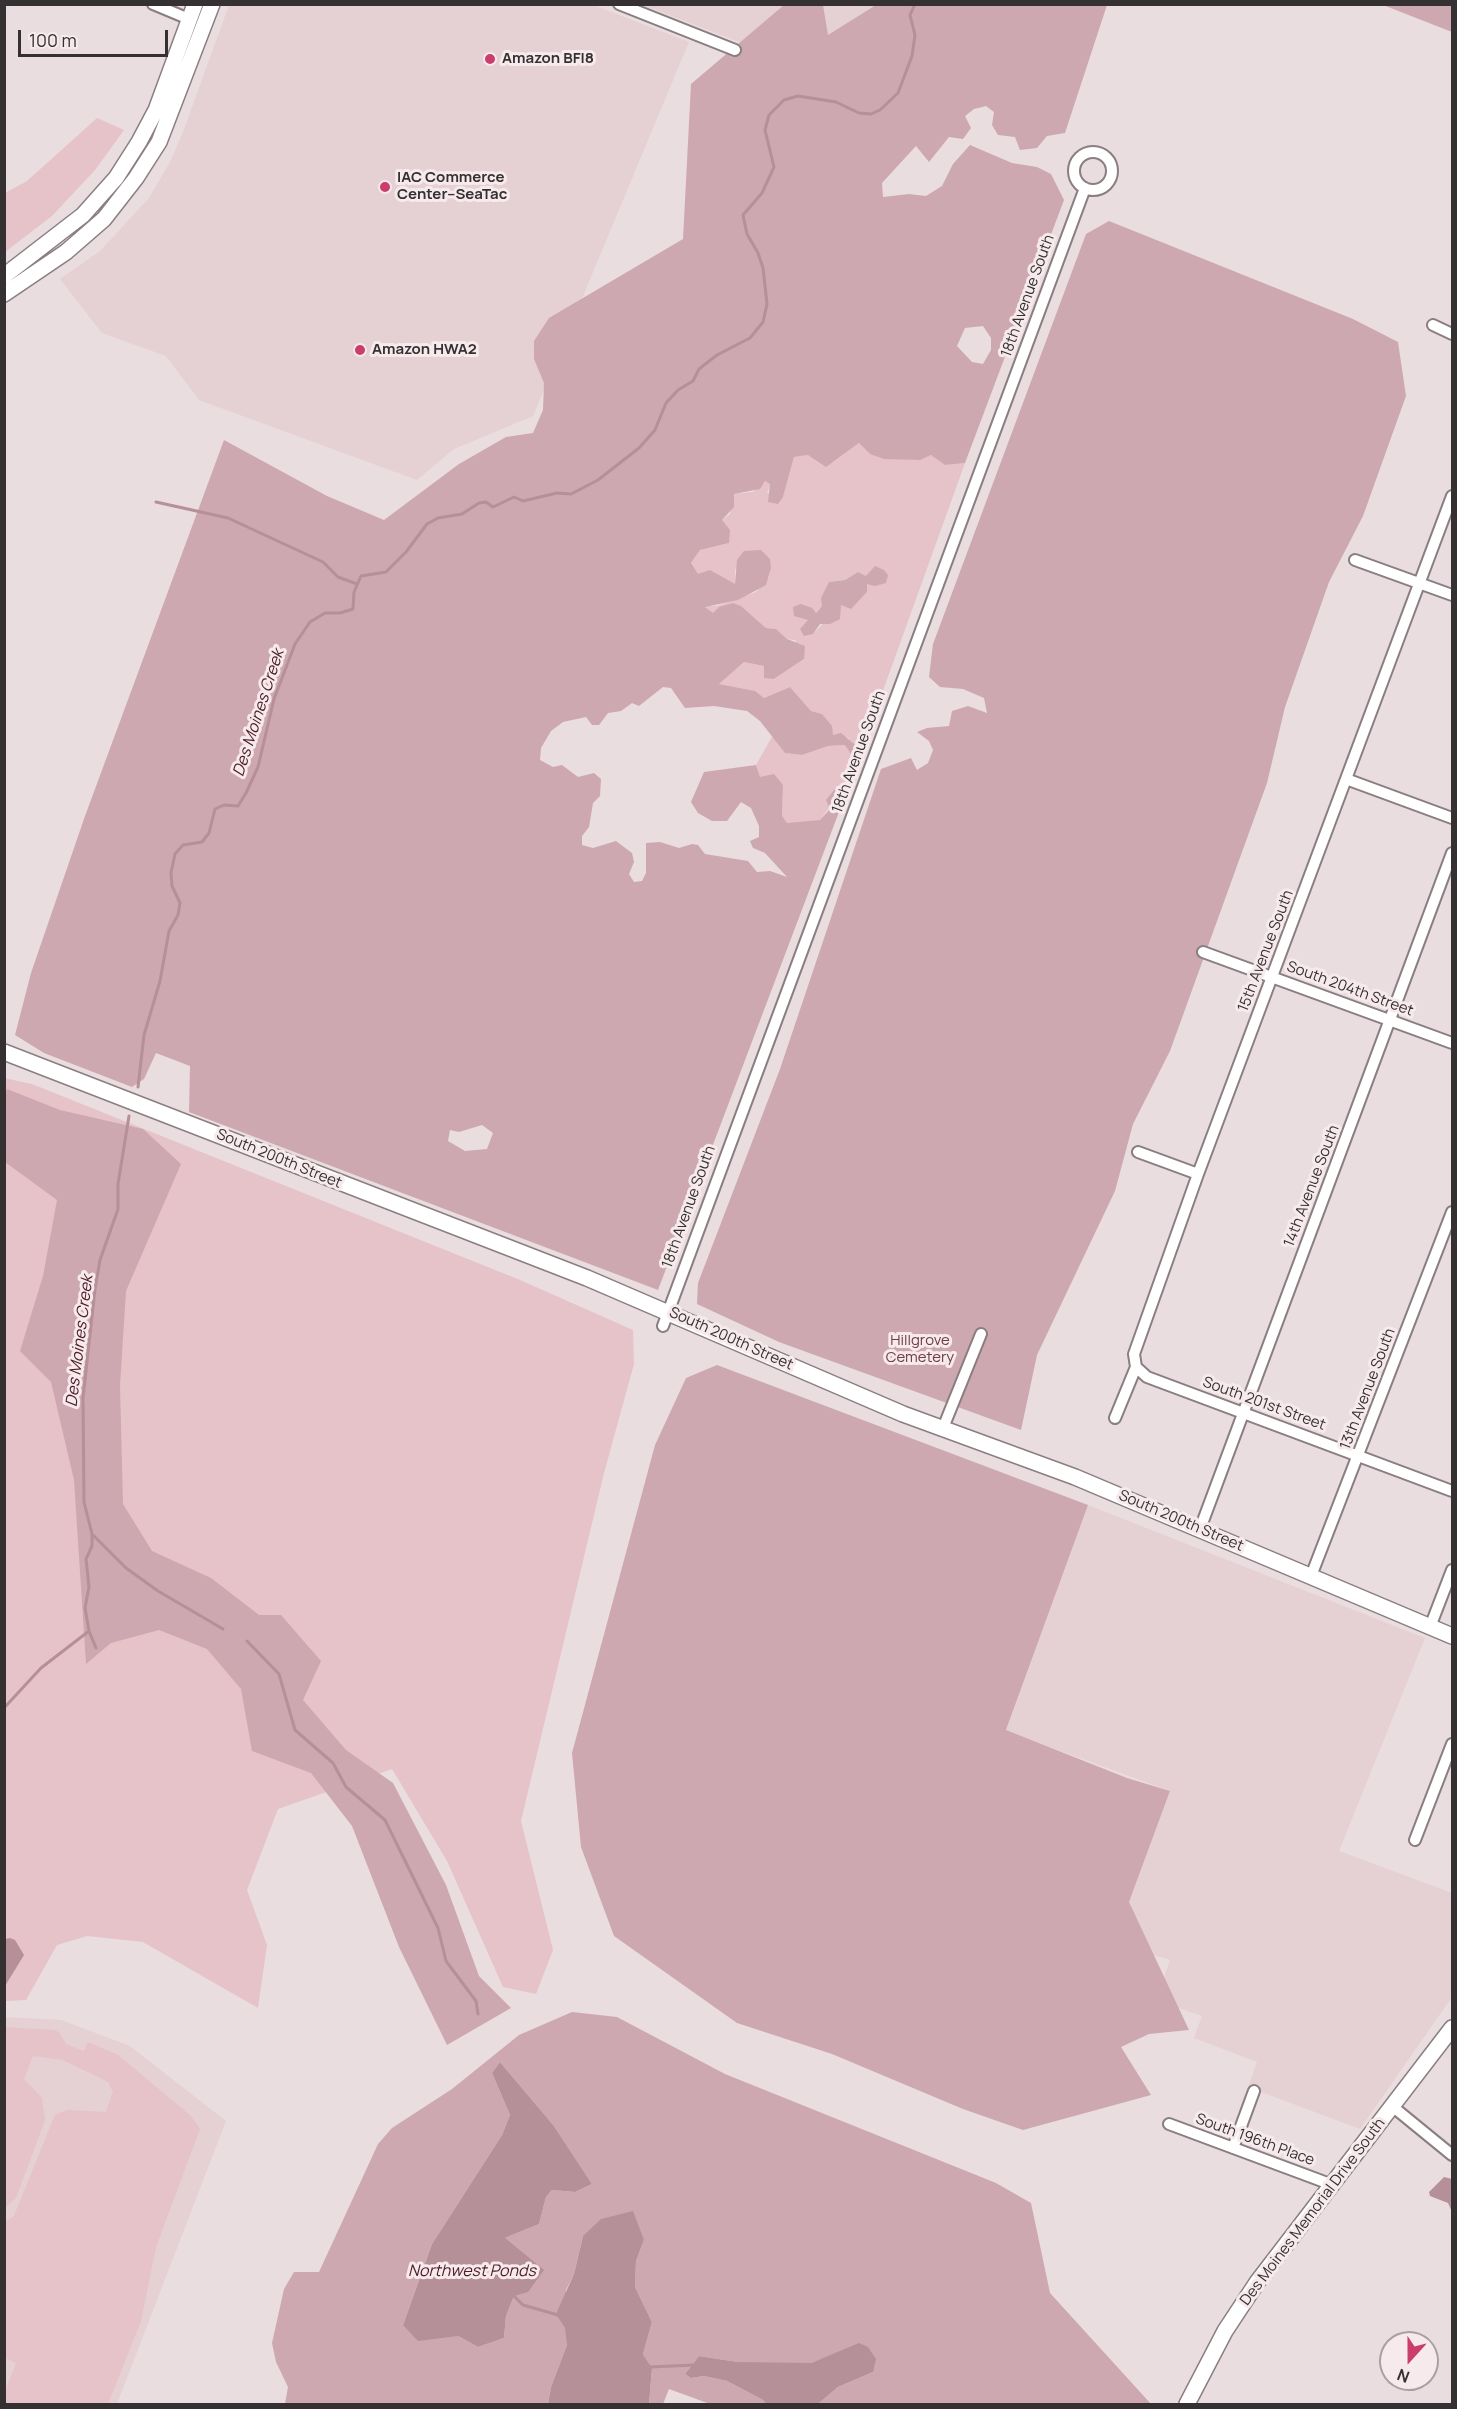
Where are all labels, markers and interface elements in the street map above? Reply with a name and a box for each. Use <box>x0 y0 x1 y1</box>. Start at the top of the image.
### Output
scale bar <box>21 18 171 56</box>
text: 100 m <box>29 28 77 52</box>
place label: Amazon BFI8 <box>502 50 594 68</box>
marker: Amazon BFI8 <box>483 52 497 66</box>
place label: IAC Commerce Center–SeaTac <box>397 169 507 204</box>
marker: IAC Commerce Center–SeaTac <box>378 180 392 194</box>
street label: 18th Avenue South <box>998 232 1058 360</box>
place label: Amazon HWA2 <box>372 341 477 359</box>
marker: Amazon HWA2 <box>353 343 367 357</box>
water label: Des Moines Creek <box>229 647 289 779</box>
street label: 18th Avenue South <box>829 688 889 816</box>
street label: 15th Avenue South <box>1235 888 1297 1014</box>
street label: South 204th Street <box>1284 958 1416 1020</box>
street label: 14th Avenue South <box>1280 1123 1344 1249</box>
street label: South 200th Street <box>214 1126 344 1192</box>
street label: 18th Avenue South <box>659 1143 719 1271</box>
water label: Des Moines Creek <box>62 1274 98 1408</box>
street label: South 200th Street <box>666 1304 796 1374</box>
street label: 13th Avenue South <box>1337 1326 1399 1452</box>
park label: Hillgrove Cemetery <box>886 1332 954 1367</box>
street label: South 201st Street <box>1200 1373 1328 1435</box>
street label: South 200th Street <box>1116 1487 1246 1555</box>
street label: South 196th Place <box>1193 2110 1317 2170</box>
street label: Des Moines Memorial Drive South <box>1237 2115 1389 2309</box>
water label: Northwest Ponds <box>408 2262 536 2282</box>
north arrow <box>1379 2331 1439 2391</box>
text: N <box>1394 2364 1413 2388</box>

